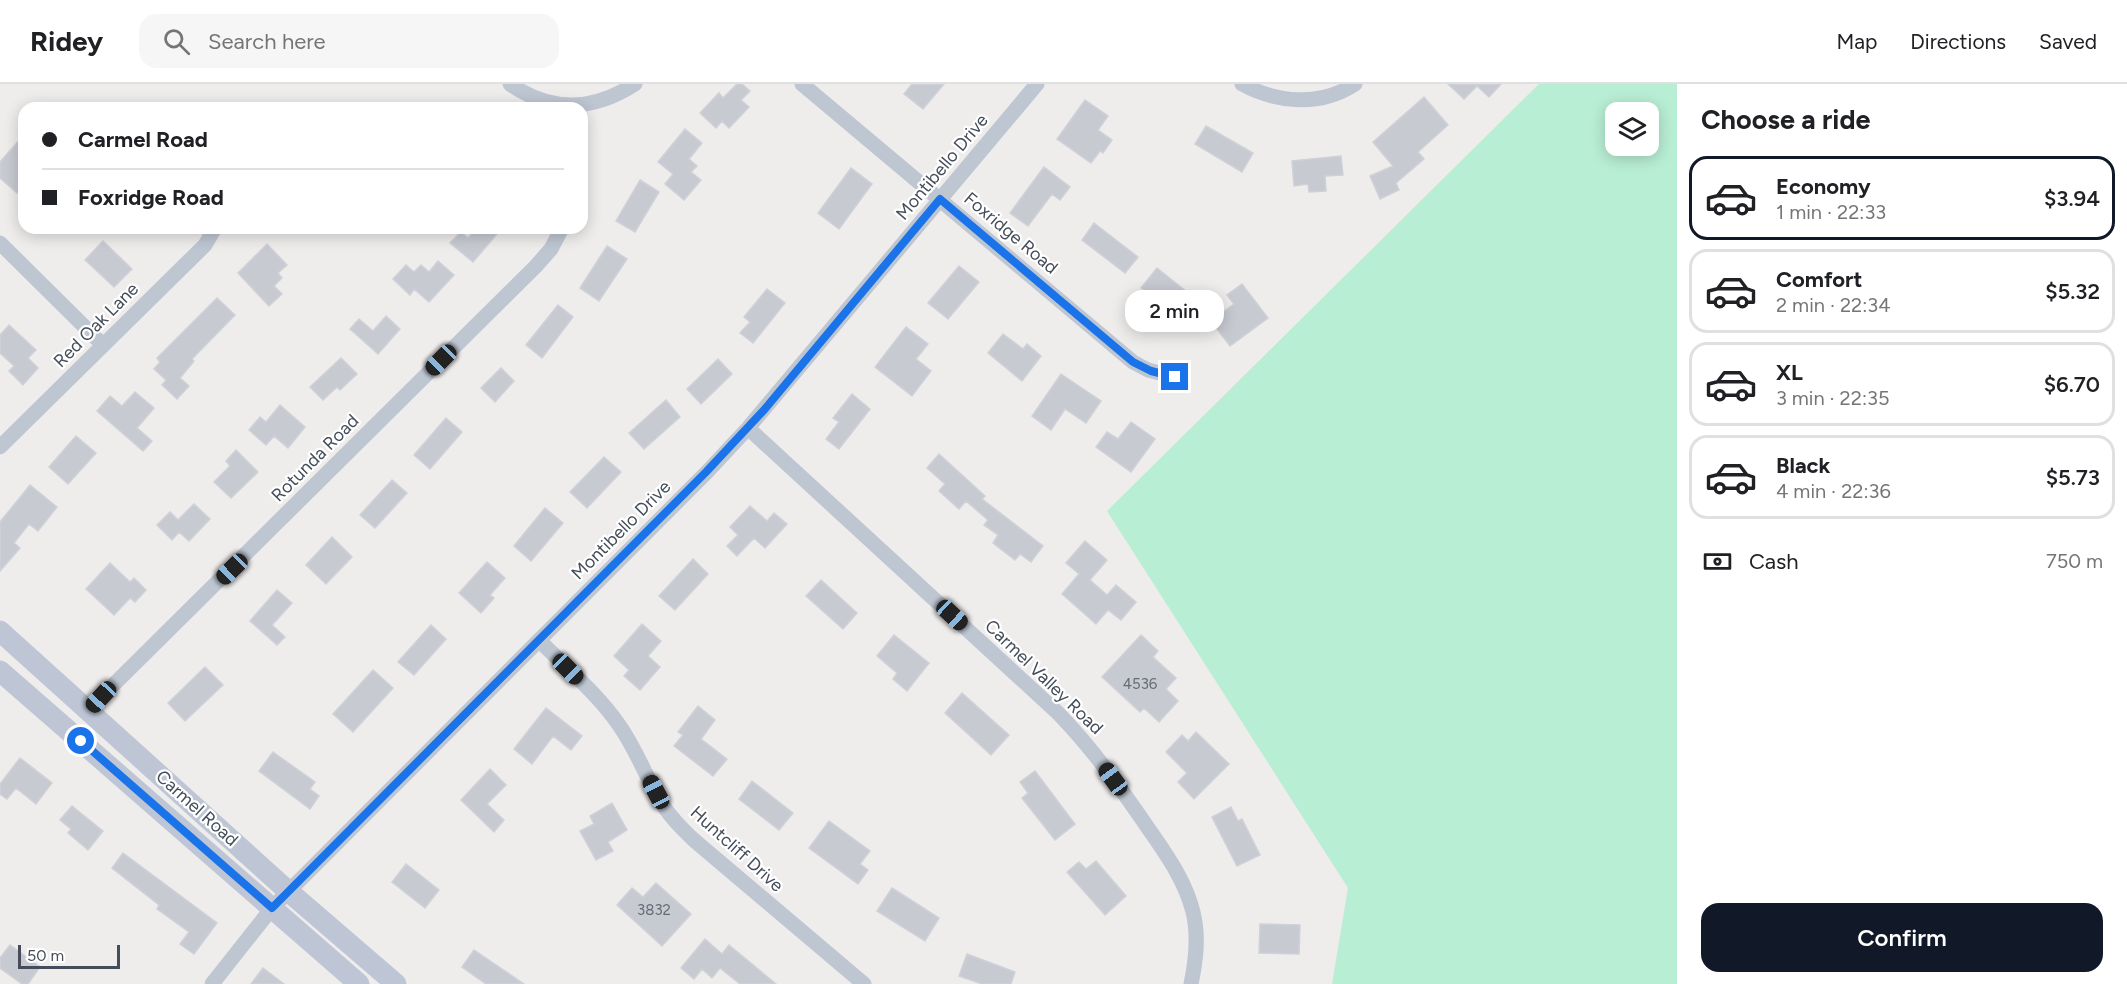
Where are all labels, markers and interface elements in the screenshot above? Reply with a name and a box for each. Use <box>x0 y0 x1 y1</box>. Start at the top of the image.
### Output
search box <box>139 14 559 68</box>
text: Ridey <box>30 24 103 58</box>
icon: search <box>160 25 193 58</box>
text: Search here <box>208 28 326 55</box>
text: Map <box>1836 29 1877 54</box>
text: Directions <box>1910 29 2006 54</box>
text: Saved <box>2039 29 2097 54</box>
map controls <box>1605 102 1659 156</box>
button: layers <box>1605 102 1659 156</box>
text: Choose a ride <box>1701 103 1870 136</box>
street label: Montibello Drive <box>891 109 993 224</box>
text: Carmel Road <box>78 126 208 153</box>
icon: car <box>1704 171 1758 225</box>
text: Economy <box>1776 173 1871 200</box>
text: Foxridge Road <box>78 184 224 211</box>
text: $3.94 <box>2044 185 2100 212</box>
street label: Foxridge Road <box>960 187 1062 279</box>
text: 1 min · 22:33 <box>1776 200 1886 224</box>
icon: car <box>1704 264 1758 318</box>
text: Comfort <box>1776 266 1862 293</box>
street label: Red Oak Lane <box>49 278 143 372</box>
text: $5.32 <box>2045 278 2100 305</box>
callout: 2 min <box>1126 290 1224 332</box>
text: 2 min · 22:34 <box>1776 293 1891 317</box>
text: 2 min <box>1150 299 1199 323</box>
car <box>422 341 460 379</box>
icon: car <box>1704 357 1758 411</box>
text: XL <box>1776 359 1803 386</box>
route end <box>1161 363 1188 390</box>
text: $6.70 <box>2044 371 2100 398</box>
text: 3 min · 22:35 <box>1776 386 1889 410</box>
street label: Rotunda Road <box>267 410 363 506</box>
icon: car <box>1704 450 1758 504</box>
text: Black <box>1776 452 1830 479</box>
text: $5.73 <box>2046 464 2100 491</box>
street label: Montibello Drive <box>567 476 675 584</box>
text: 4 min · 22:36 <box>1776 479 1891 503</box>
icon: cash <box>1701 545 1734 578</box>
text: Cash <box>1749 548 1799 575</box>
text: 750 m <box>2046 549 2103 573</box>
car <box>213 550 251 588</box>
car <box>933 596 971 634</box>
street label: Carmel Valley Road <box>980 615 1108 739</box>
car <box>549 650 587 688</box>
house number: 4536 <box>1123 675 1158 693</box>
car <box>82 678 120 716</box>
route start <box>67 727 94 754</box>
car <box>1095 759 1131 799</box>
street label: Carmel Road <box>151 765 243 851</box>
car <box>640 772 672 812</box>
street label: Huntcliff Drive <box>686 801 788 897</box>
house number: 3832 <box>637 901 671 919</box>
button: Confirm <box>1701 903 2103 972</box>
scale bar <box>18 942 120 970</box>
text: 50 m <box>27 946 64 965</box>

